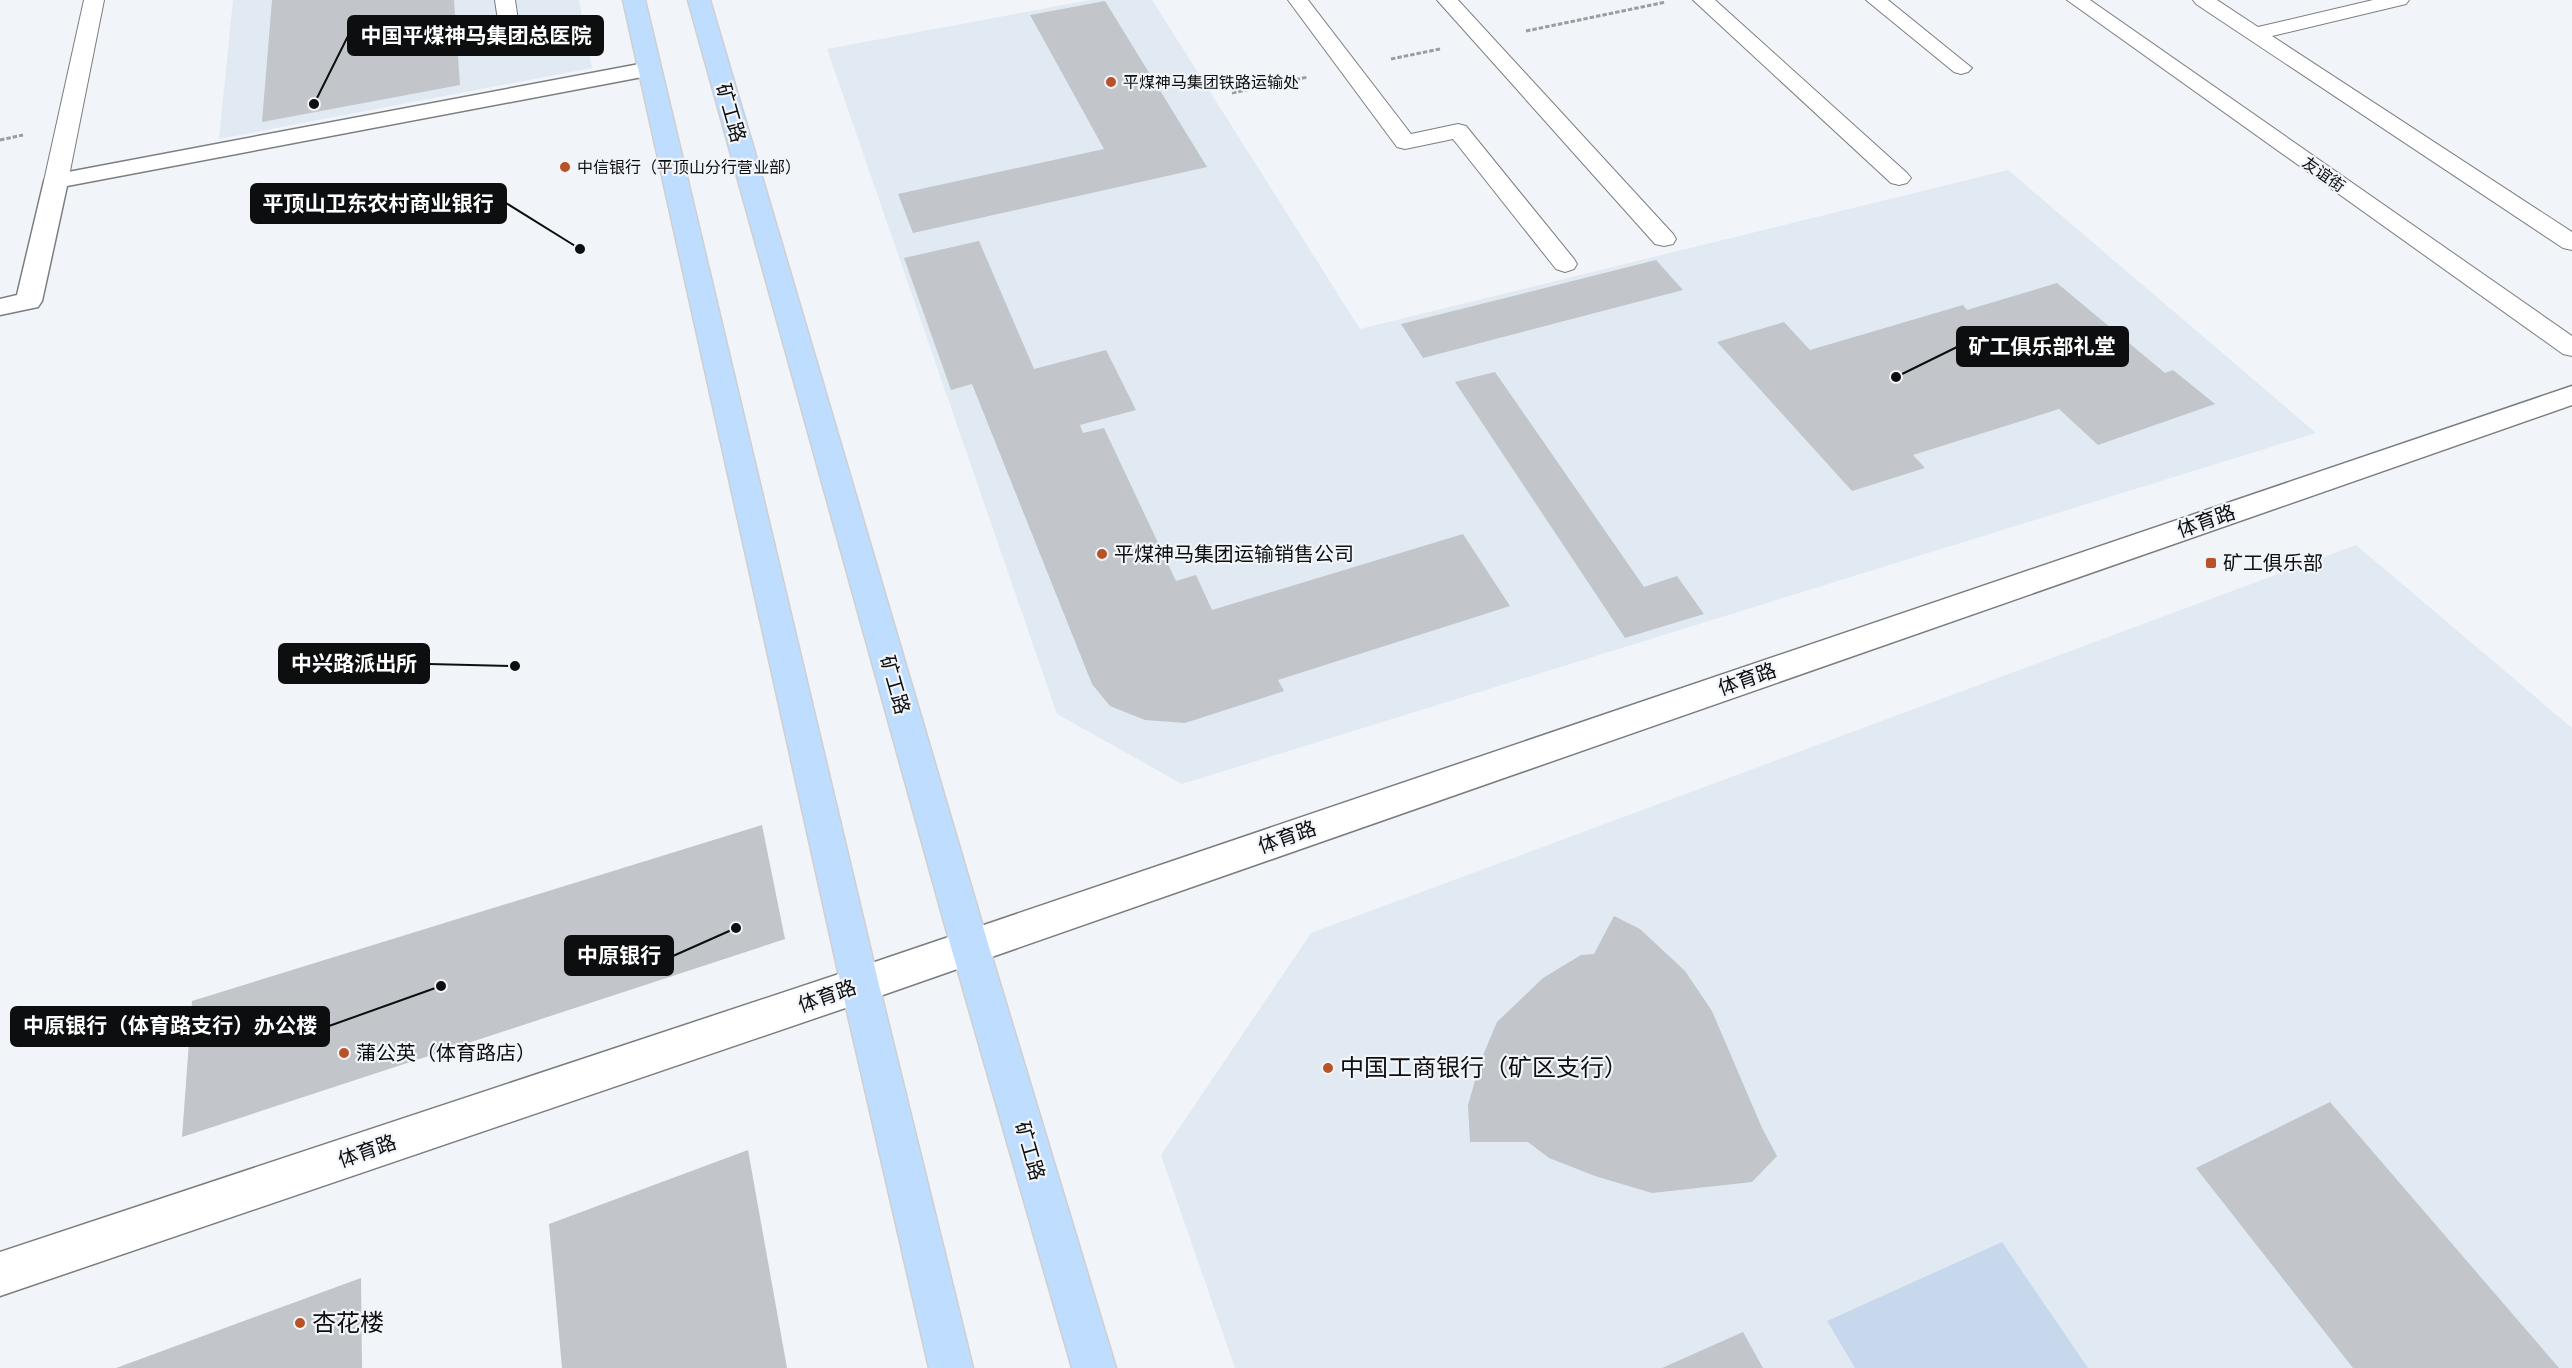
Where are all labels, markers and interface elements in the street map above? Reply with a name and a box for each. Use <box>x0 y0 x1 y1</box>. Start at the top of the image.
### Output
callout: 中国平煤神马集团总医院 <box>348 16 603 55</box>
text: 中国平煤神马集团总医院 <box>361 24 592 47</box>
place label: 平煤神马集团铁路运输处 <box>1123 74 1299 91</box>
marker: 平煤神马集团铁路运输处 <box>1104 75 1118 89</box>
street label: 矿工路 <box>712 81 750 145</box>
street label: 友谊街 <box>2299 154 2348 195</box>
place label: 中信银行（平顶山分行营业部） <box>577 159 801 176</box>
marker: 中信银行（平顶山分行营业部） <box>558 160 572 174</box>
callout: 平顶山卫东农村商业银行 <box>251 184 506 223</box>
text: 平顶山卫东农村商业银行 <box>263 192 494 215</box>
callout: 矿工俱乐部礼堂 <box>1957 327 2128 366</box>
text: 矿工俱乐部礼堂 <box>1969 335 2116 358</box>
street label: 体育路 <box>2174 501 2238 541</box>
place label: 平煤神马集团运输销售公司 <box>1114 543 1354 565</box>
marker: 平煤神马集团运输销售公司 <box>1095 547 1109 561</box>
place label: 矿工俱乐部 <box>2223 552 2323 574</box>
marker: 矿工俱乐部 <box>2204 556 2218 570</box>
callout: 中兴路派出所 <box>279 644 429 683</box>
text: 中兴路派出所 <box>291 652 417 675</box>
street label: 矿工路 <box>876 653 914 717</box>
street label: 体育路 <box>1715 659 1779 699</box>
street label: 体育路 <box>1255 817 1319 857</box>
callout: 中原银行 <box>565 936 673 975</box>
text: 中原银行 <box>577 944 661 967</box>
street label: 体育路 <box>795 976 859 1016</box>
callout: 中原银行（体育路支行）办公楼 <box>11 1007 329 1046</box>
text: 中原银行（体育路支行）办公楼 <box>23 1014 317 1037</box>
place label: 蒲公英（体育路店） <box>356 1042 536 1064</box>
marker: 蒲公英（体育路店） <box>337 1046 351 1060</box>
place label: 中国工商银行（矿区支行） <box>1340 1054 1628 1081</box>
marker: 中国工商银行（矿区支行） <box>1321 1061 1335 1075</box>
street label: 矿工路 <box>1011 1119 1049 1183</box>
street label: 体育路 <box>335 1131 399 1171</box>
place label: 杏花楼 <box>312 1309 384 1336</box>
marker: 杏花楼 <box>293 1316 307 1330</box>

